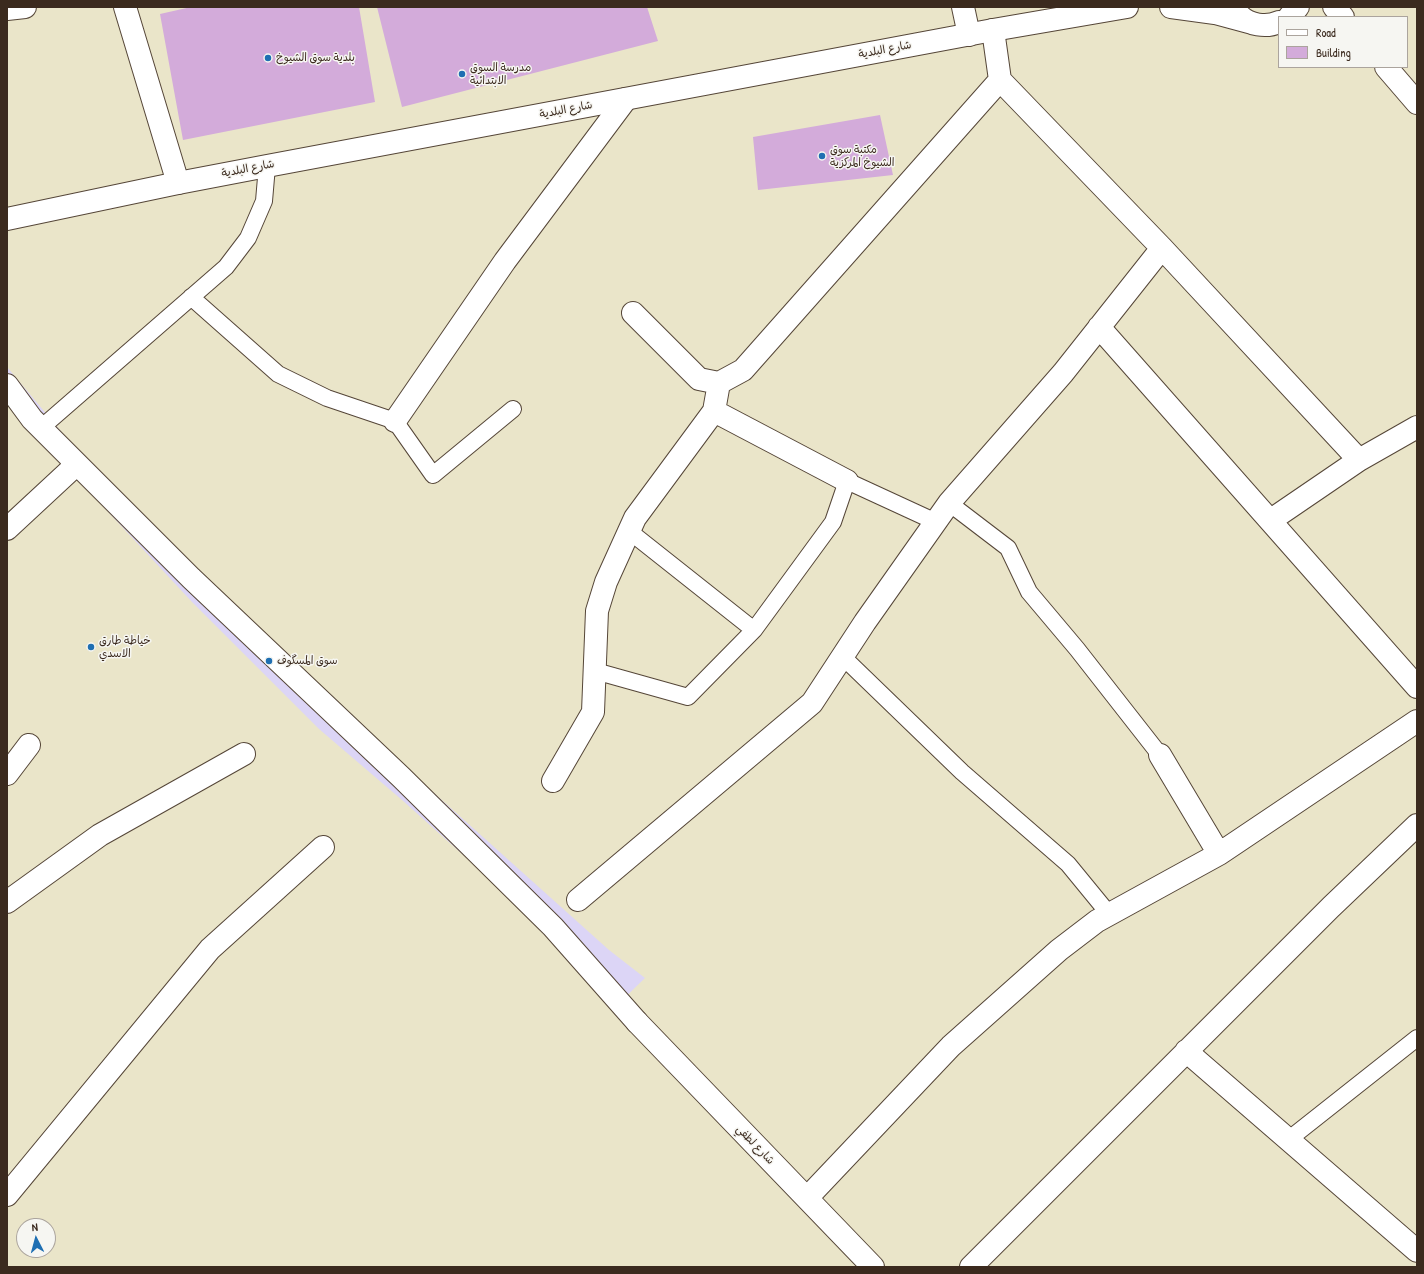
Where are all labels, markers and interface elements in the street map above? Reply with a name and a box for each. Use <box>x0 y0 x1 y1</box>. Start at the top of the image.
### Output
legend <box>1278 16 1408 68</box>
text: Road <box>1316 24 1336 41</box>
street label: شارع البلدية <box>857 38 913 62</box>
text: Building <box>1316 44 1351 61</box>
place label: بلدية سوق الشيوخ <box>276 51 355 65</box>
marker: بلدية سوق الشيوخ <box>263 53 273 63</box>
place label: مدرسة السوق الابتدائية <box>470 61 531 87</box>
marker: مدرسة السوق الابتدائية <box>457 69 467 79</box>
street label: شارع البلدية <box>538 98 594 122</box>
place label: مكتبة سوق الشيوخ المركزية <box>830 143 895 169</box>
marker: مكتبة سوق الشيوخ المركزية <box>817 151 827 161</box>
street label: شارع البلدية <box>220 157 276 181</box>
place label: خياطة طارق الاسدي <box>99 634 151 660</box>
marker: خياطة طارق الاسدي <box>86 642 96 652</box>
place label: سوق المسگوف <box>277 654 337 668</box>
marker: سوق المسگوف <box>264 656 274 666</box>
street label: شارع لطفي <box>733 1123 777 1167</box>
north arrow <box>16 1218 56 1258</box>
text: N <box>31 1220 38 1234</box>

